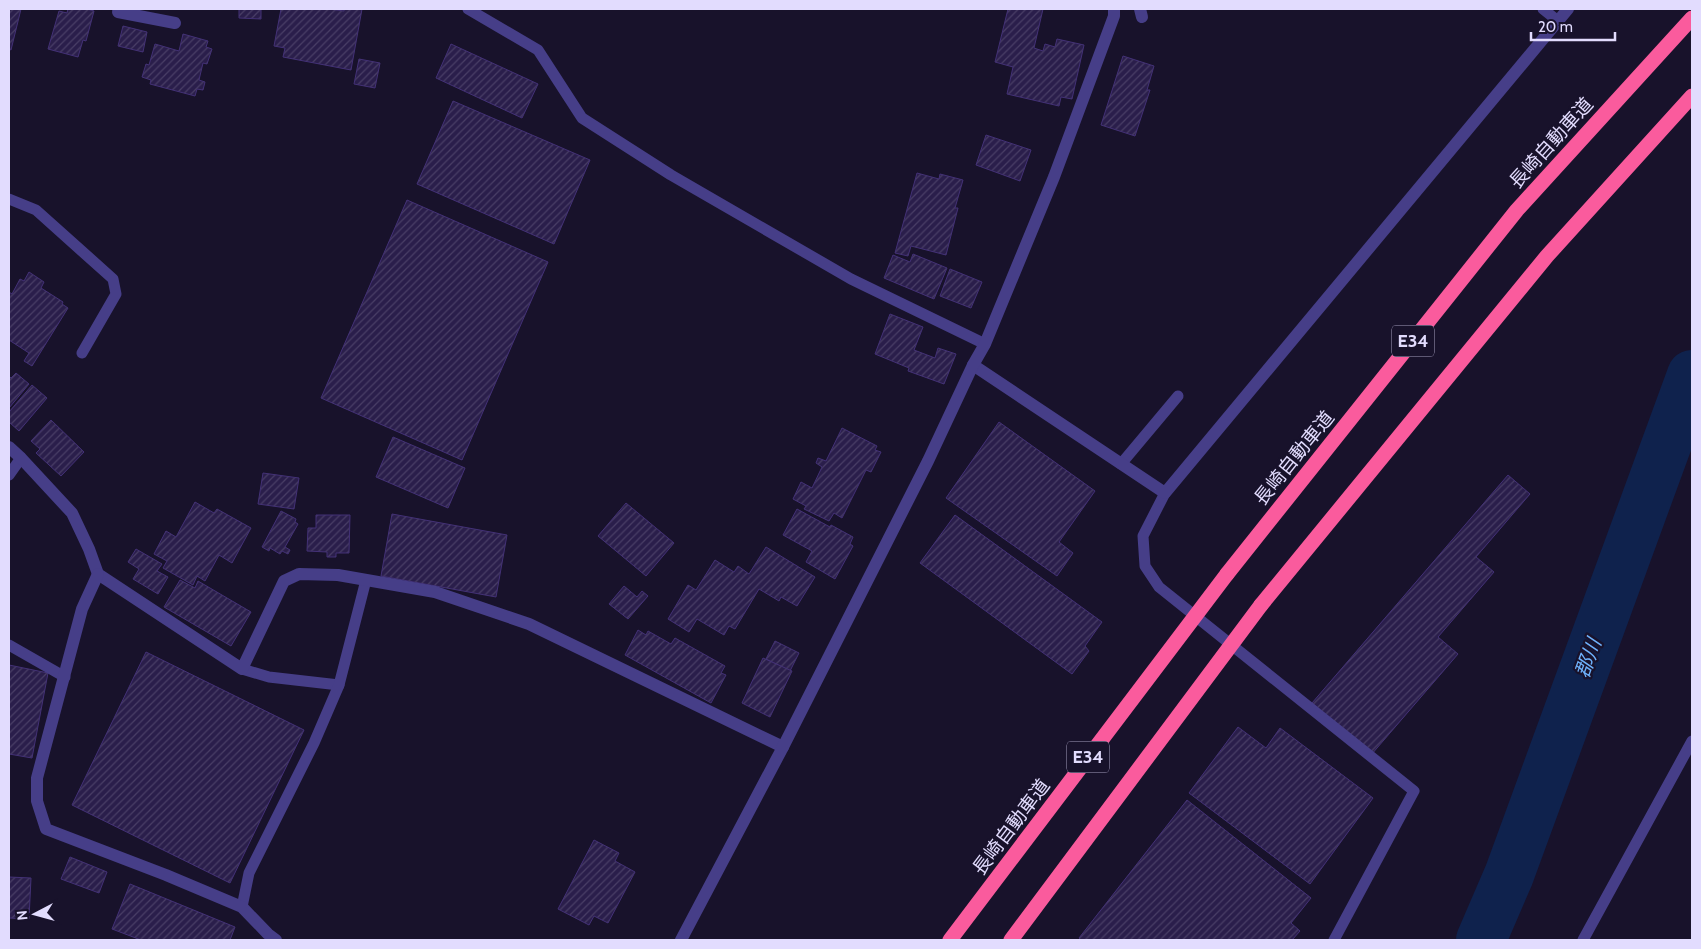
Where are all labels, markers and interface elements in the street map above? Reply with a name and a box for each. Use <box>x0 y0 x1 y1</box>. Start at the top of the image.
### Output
scale bar <box>1531 10 1615 42</box>
text: 20 m <box>1538 18 1573 36</box>
street label: 長崎自動車道 <box>1504 93 1598 193</box>
road number: E34 <box>1392 326 1434 356</box>
street label: 長崎自動車道 <box>1249 406 1339 510</box>
water label: 郡川 <box>1570 633 1607 681</box>
road number: E34 <box>1067 742 1109 772</box>
street label: 長崎自動車道 <box>968 775 1054 879</box>
north arrow <box>10 889 60 939</box>
text: N <box>13 909 32 921</box>

